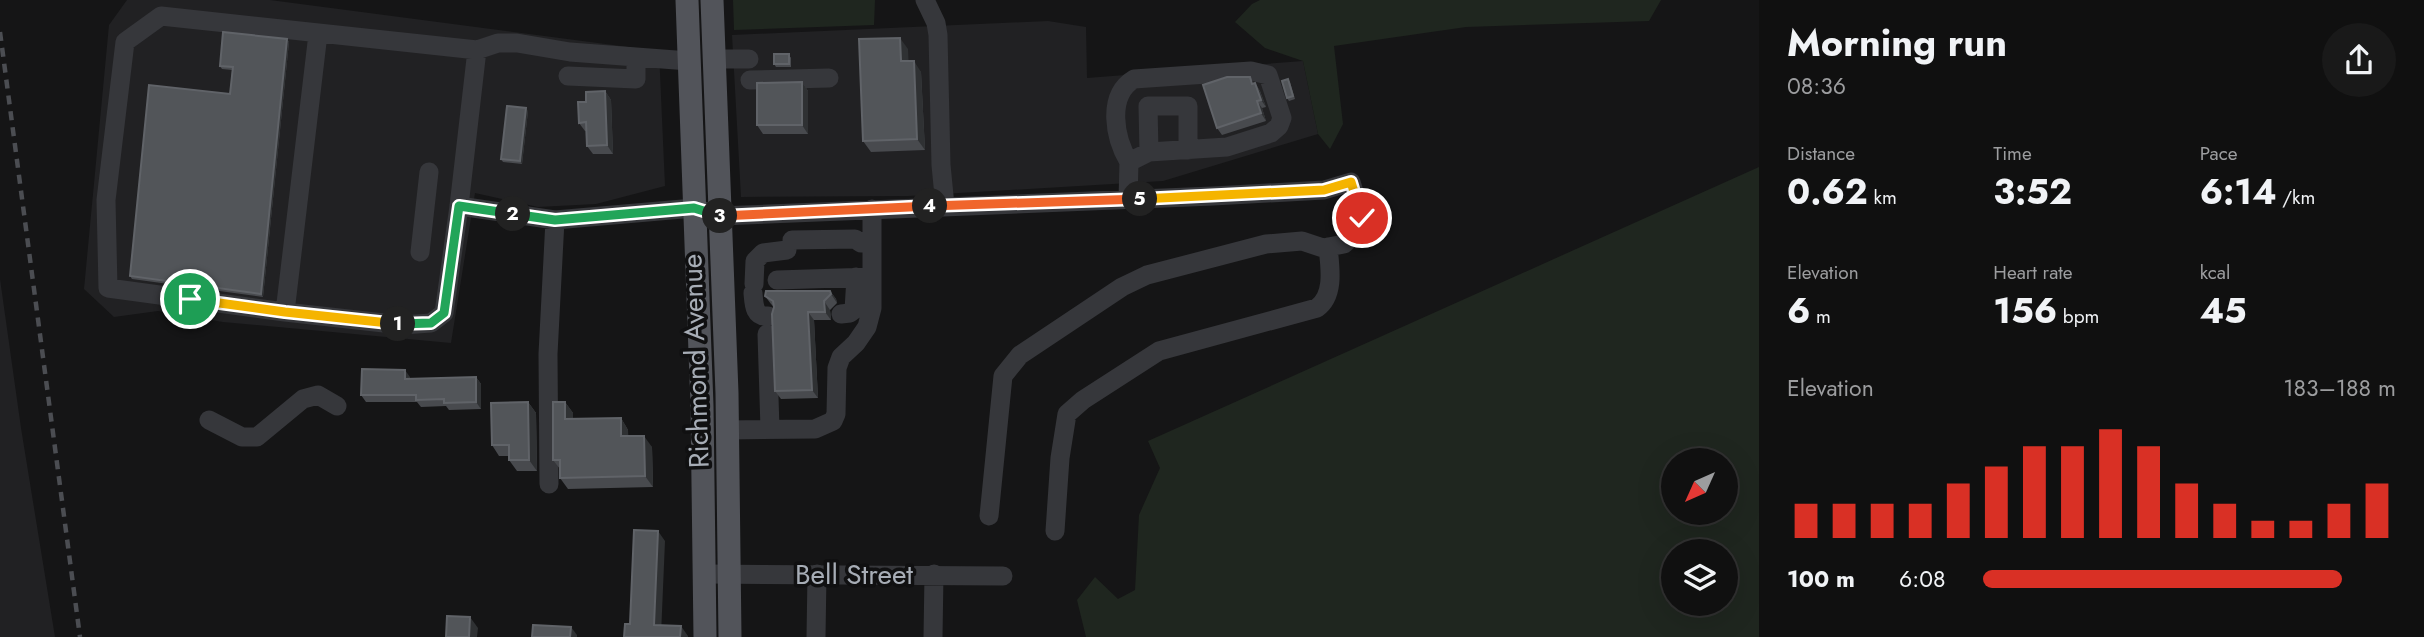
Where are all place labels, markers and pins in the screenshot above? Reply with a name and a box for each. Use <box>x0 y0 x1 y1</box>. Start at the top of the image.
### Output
pin: 5 <box>1122 182 1158 216</box>
pin: 4 <box>912 188 948 224</box>
pin <box>1332 188 1392 248</box>
pin: 2 <box>496 196 530 232</box>
pin: 3 <box>702 198 738 234</box>
pin <box>160 269 220 329</box>
pin: 1 <box>380 306 416 342</box>

